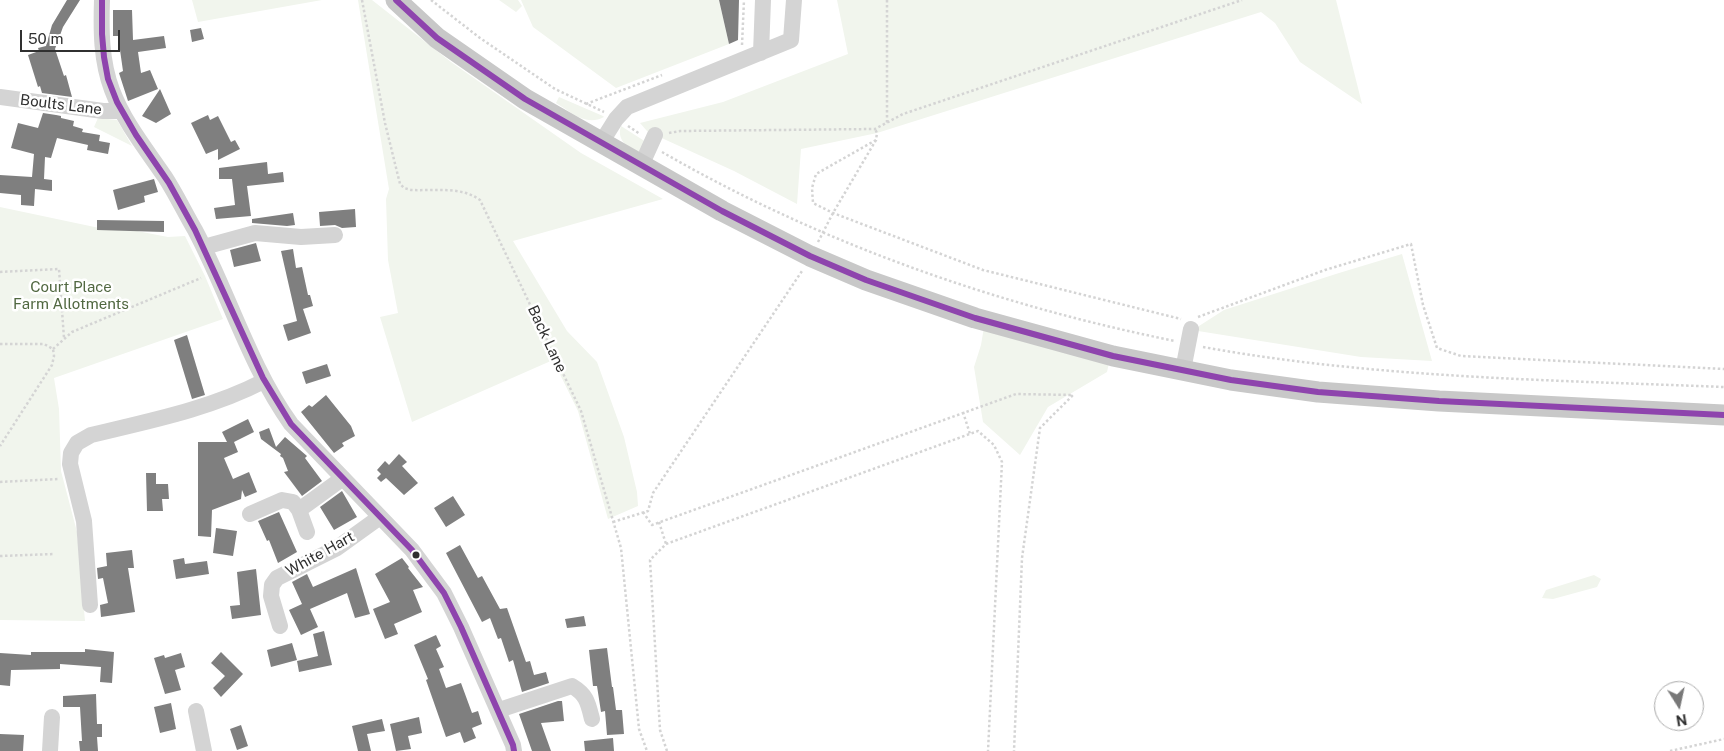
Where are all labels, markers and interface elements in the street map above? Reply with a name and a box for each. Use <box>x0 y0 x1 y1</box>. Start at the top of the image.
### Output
scale bar <box>22 20 122 52</box>
text: 50 m <box>28 30 63 47</box>
street label: Boults Lane <box>19 91 103 119</box>
park label: Court Place Farm Allotments <box>13 278 129 313</box>
street label: Back Lane <box>524 302 570 376</box>
street label: White Hart <box>283 528 357 580</box>
unlabelled marker <box>411 550 421 560</box>
north arrow <box>1654 681 1704 731</box>
text: N <box>1675 711 1688 729</box>

